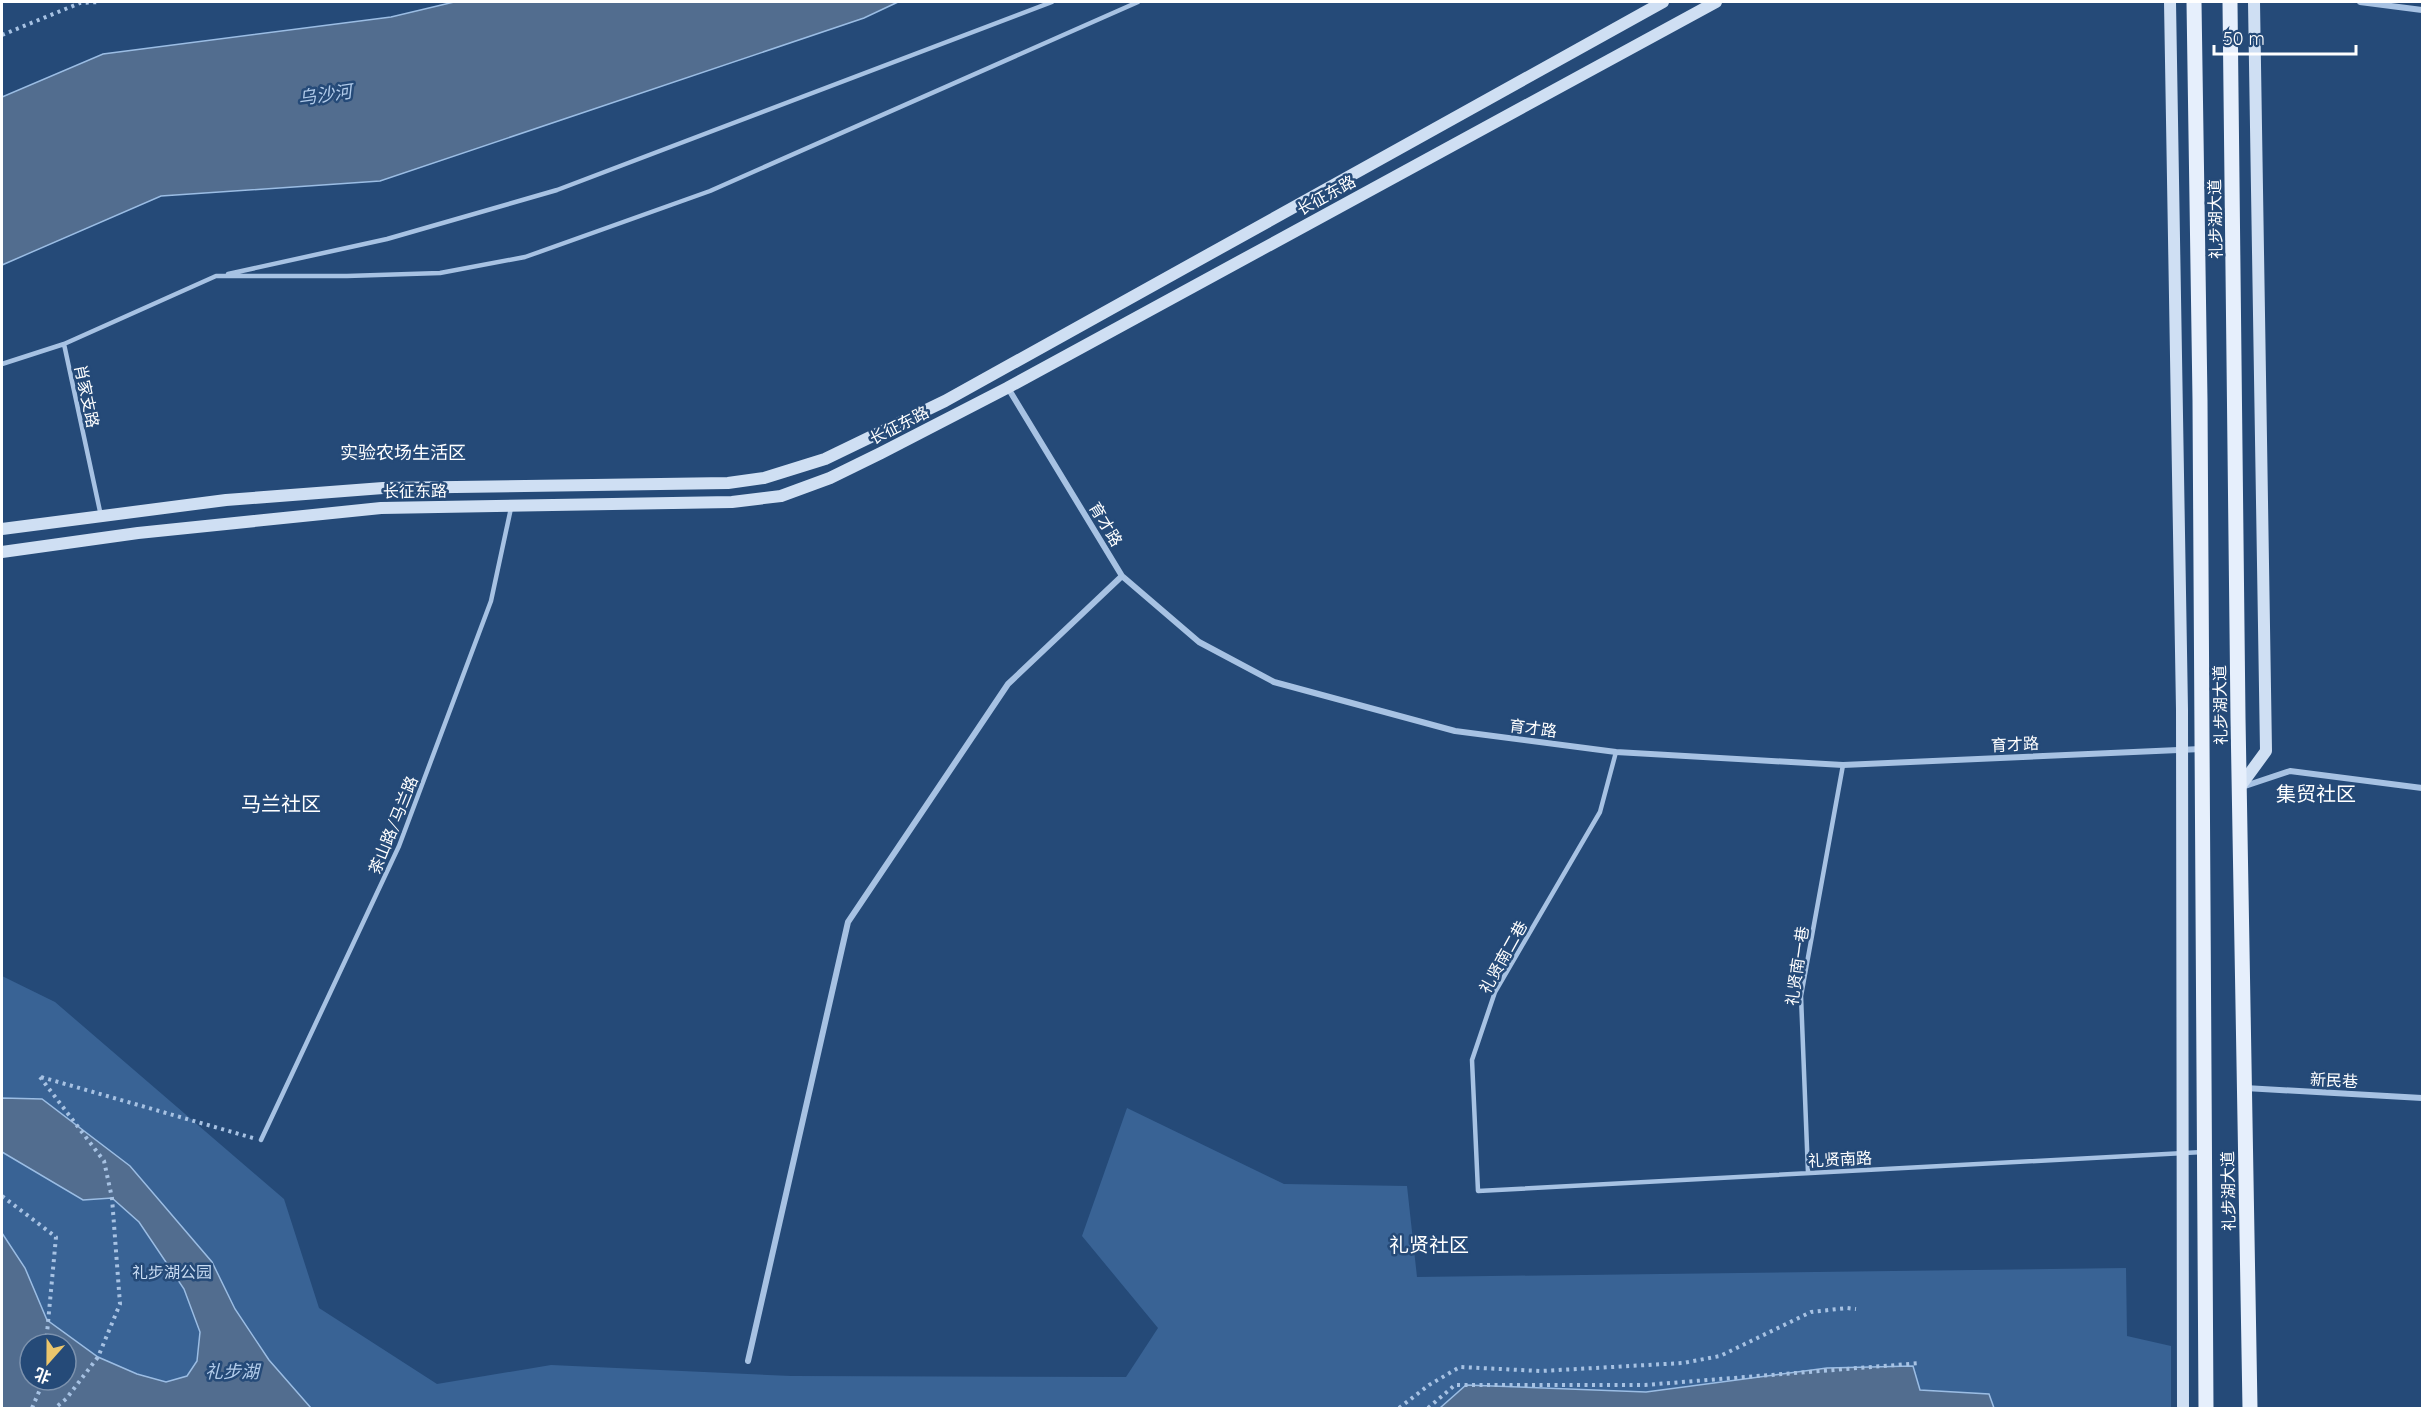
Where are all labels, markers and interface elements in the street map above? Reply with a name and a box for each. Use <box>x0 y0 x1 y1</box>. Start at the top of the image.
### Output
scale bar <box>2214 18 2356 56</box>
text: 50 m <box>2223 27 2265 50</box>
water label: 乌沙河 <box>297 79 356 110</box>
street label: 长征东路 <box>1293 171 1359 219</box>
street label: 礼步湖大道 <box>2204 179 2226 259</box>
street label: 肖家支路 <box>71 363 103 429</box>
street label: 长征东路 <box>866 402 932 448</box>
district label: 实验农场生活区 <box>340 441 466 464</box>
street label: 长征东路 <box>383 480 447 502</box>
street label: 育才路 <box>1085 498 1127 550</box>
street label: 礼步湖大道 <box>2209 665 2231 745</box>
street label: 育才路 <box>1508 715 1558 741</box>
street label: 育才路 <box>1991 733 2039 755</box>
street label: 茶山路/马兰路 <box>364 773 422 877</box>
district label: 集贸社区 <box>2276 781 2356 806</box>
district label: 马兰社区 <box>241 791 321 816</box>
street label: 礼贤南二巷 <box>1475 917 1531 997</box>
street label: 礼贤南一巷 <box>1782 925 1812 1007</box>
street label: 新民巷 <box>2310 1069 2358 1091</box>
street label: 礼贤南路 <box>1808 1147 1872 1171</box>
street label: 礼步湖大道 <box>2217 1151 2239 1231</box>
district label: 礼贤社区 <box>1389 1232 1469 1257</box>
park label: 礼步湖公园 <box>132 1262 212 1282</box>
north arrow <box>18 1332 78 1392</box>
water label: 礼步湖 <box>205 1360 262 1383</box>
text: 北 <box>32 1364 54 1388</box>

